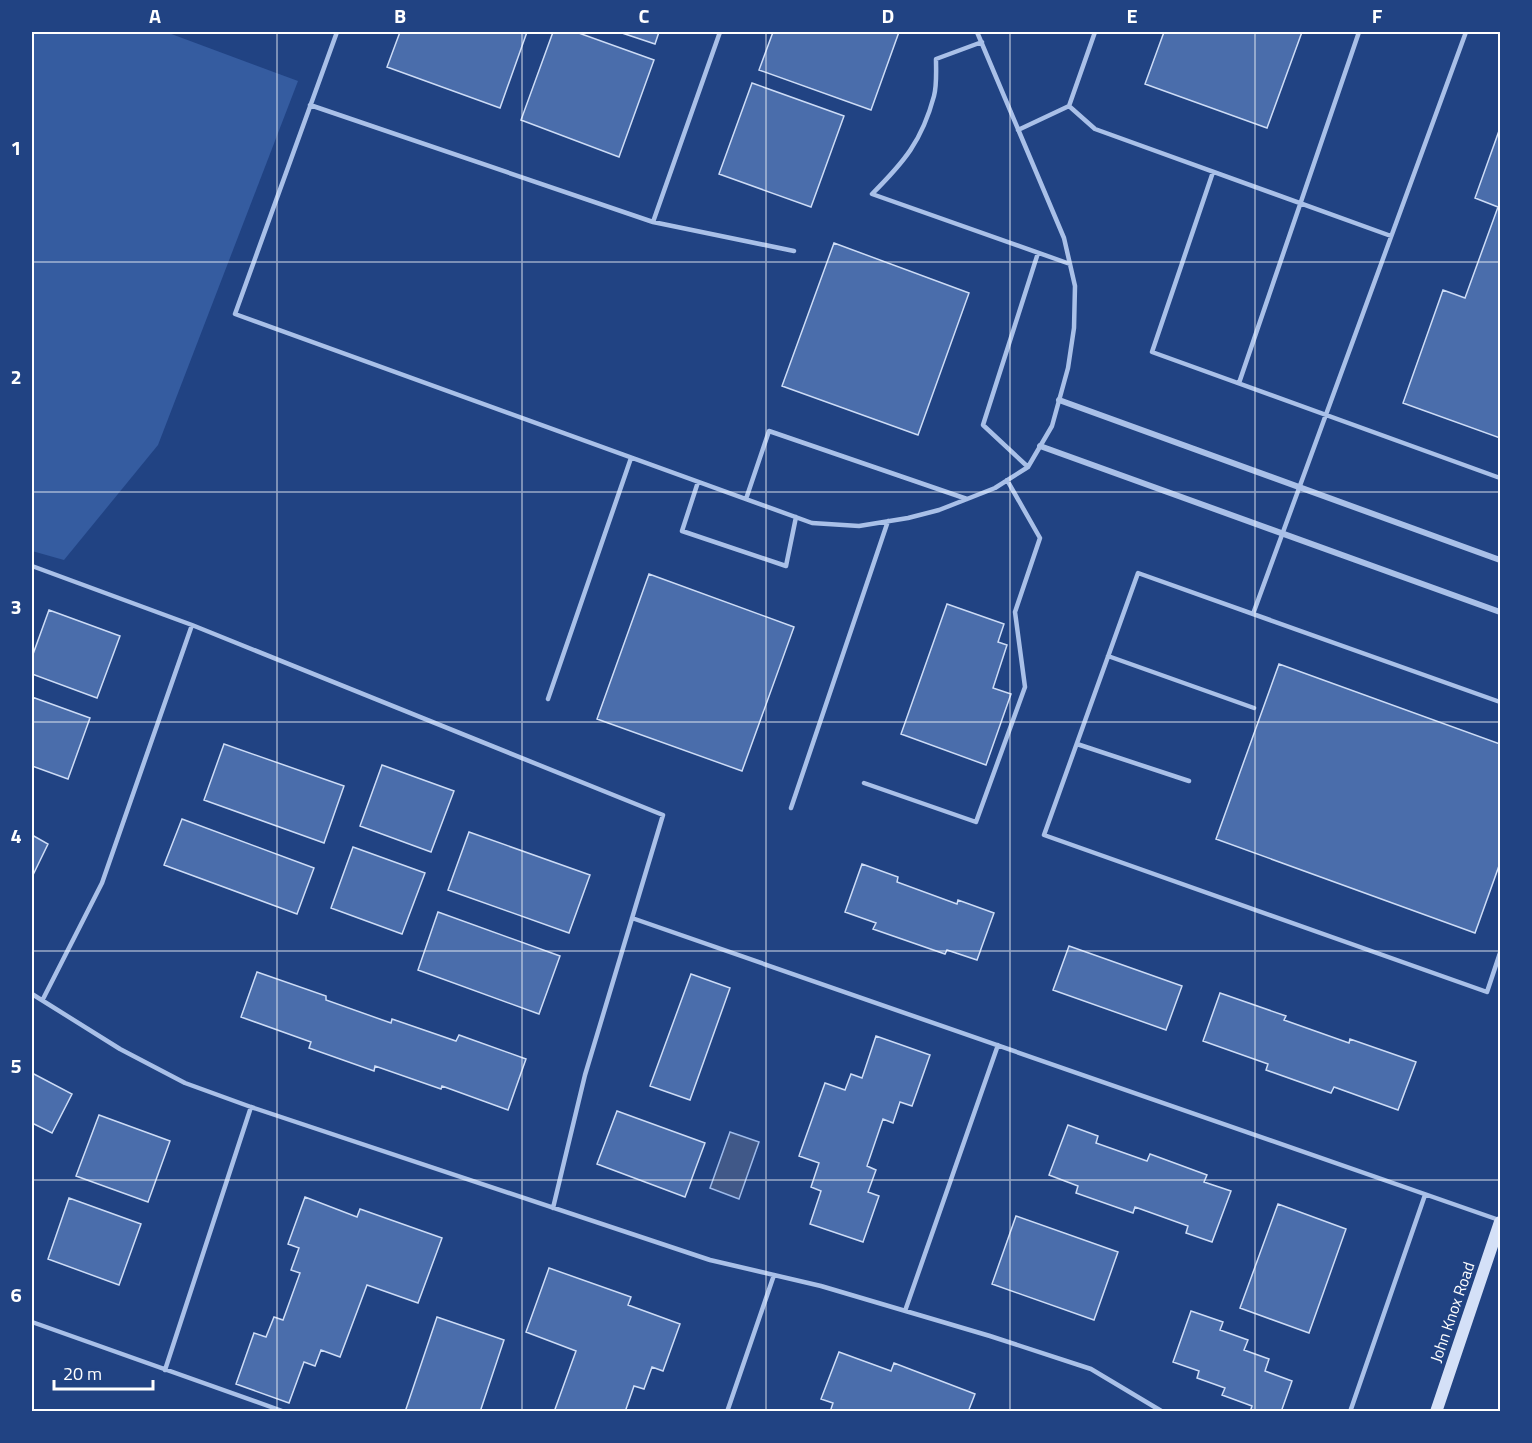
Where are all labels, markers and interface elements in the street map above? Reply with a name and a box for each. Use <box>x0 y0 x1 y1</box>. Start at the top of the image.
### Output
text: A <box>149 0 161 31</box>
text: B <box>394 0 406 31</box>
text: C <box>639 0 650 31</box>
text: D <box>882 0 894 31</box>
text: E <box>1126 0 1138 31</box>
text: F <box>1372 0 1383 31</box>
text: 1 <box>10 132 22 163</box>
text: 2 <box>10 361 22 392</box>
text: 3 <box>10 591 22 622</box>
text: 4 <box>10 820 22 851</box>
text: 5 <box>10 1050 22 1081</box>
street label: John Knox Road <box>1424 1258 1480 1366</box>
text: 6 <box>10 1279 22 1310</box>
scale bar <box>54 1353 153 1391</box>
text: 20 m <box>63 1360 102 1387</box>

